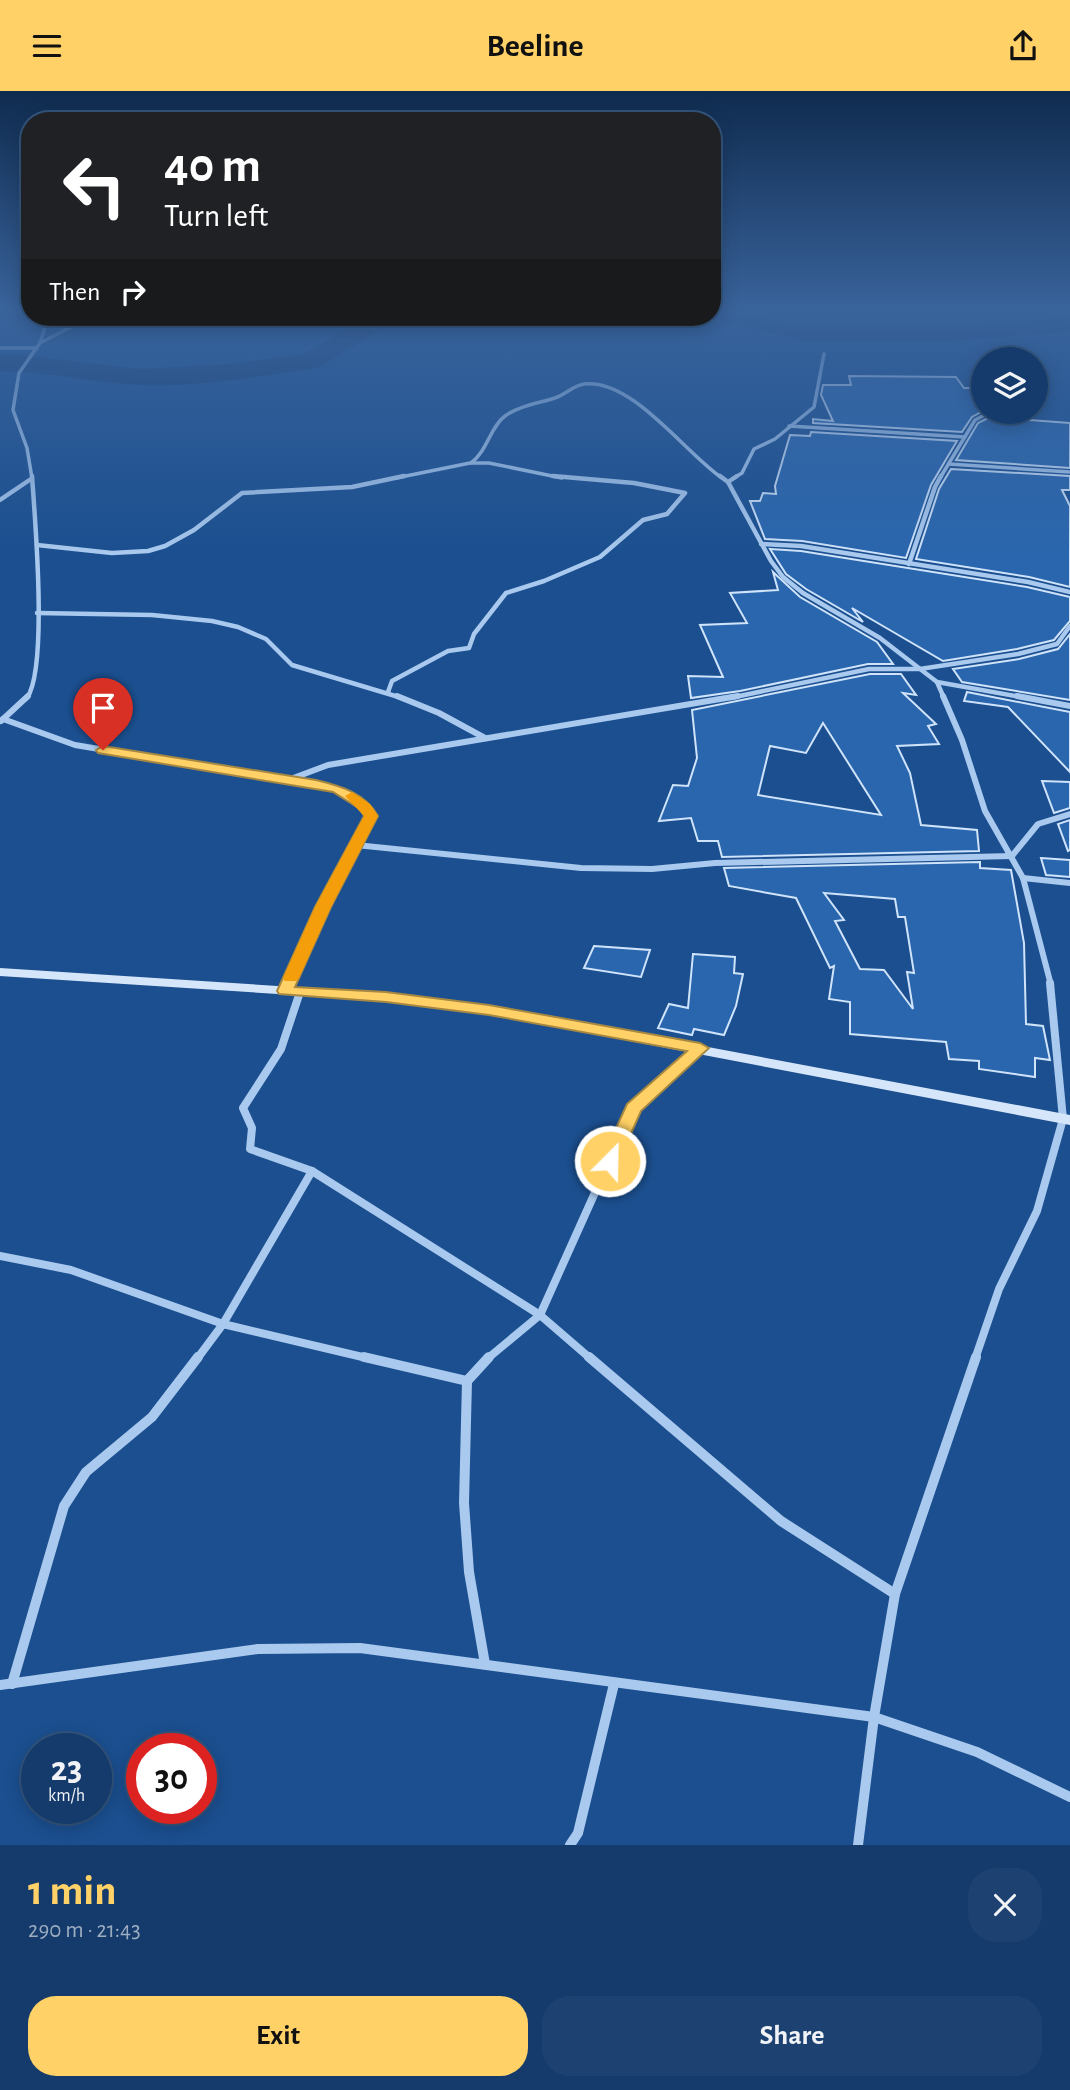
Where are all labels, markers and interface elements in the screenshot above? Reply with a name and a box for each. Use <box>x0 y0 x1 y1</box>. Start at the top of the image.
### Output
icon: menu <box>28 27 66 65</box>
icon: share <box>1004 27 1042 65</box>
text: Beeline <box>486 30 584 62</box>
icon: left <box>49 140 140 231</box>
text: 40 m <box>164 142 261 191</box>
text: Turn left <box>164 200 268 232</box>
icon: right <box>114 273 152 311</box>
text: Then <box>49 279 100 305</box>
map controls <box>971 347 1048 424</box>
button: layers <box>971 347 1048 424</box>
pin <box>73 678 133 750</box>
icon: arrive <box>84 689 122 727</box>
position arrow <box>573 1124 647 1198</box>
speed limit sign: 30 <box>126 1733 217 1824</box>
text: 23 <box>51 1752 82 1787</box>
text: km/h <box>48 1787 85 1805</box>
button: close <box>968 1868 1042 1942</box>
text: 1 min <box>28 1870 117 1912</box>
text: 290 m · 21:43 <box>28 1919 141 1942</box>
button: Exit <box>28 1996 528 2076</box>
button: Share <box>542 1996 1042 2076</box>

